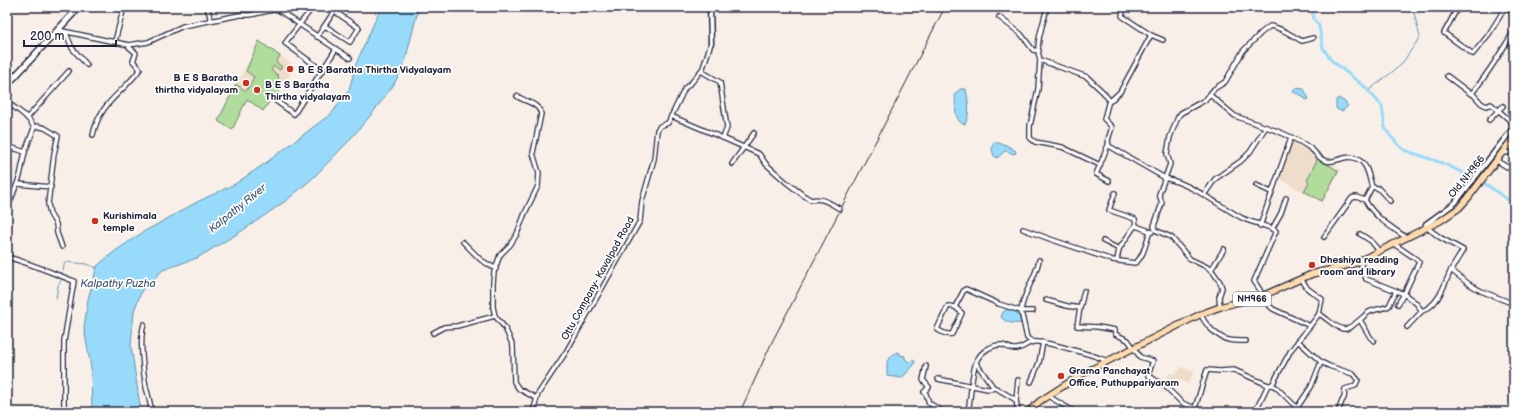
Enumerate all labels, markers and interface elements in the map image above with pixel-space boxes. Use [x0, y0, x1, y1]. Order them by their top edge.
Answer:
scale bar [24, 22, 116, 48]
text: 200 m [30, 29, 64, 44]
marker: B E S Baratha Thirtha Vidyalayam [285, 64, 295, 74]
place label: B E S Baratha Thirtha Vidyalayam [298, 64, 452, 76]
place label: B E S Baratha thirtha vidyalayam [154, 72, 238, 96]
marker: B E S Baratha thirtha vidyalayam [241, 78, 251, 88]
place label: B E S Baratha Thirtha vidyalayam [265, 79, 351, 103]
marker: B E S Baratha Thirtha vidyalayam [252, 85, 262, 95]
street label: Old NH966 [1446, 153, 1488, 200]
water label: Kalpathy River [206, 181, 270, 236]
place label: Kurishimala temple [102, 210, 157, 234]
street label: Ottu Company- Kavalpad Road [559, 214, 637, 342]
marker: Kurishimala temple [90, 216, 100, 226]
place label: Dheshiya reading room and library [1320, 254, 1399, 278]
marker: Dheshiya reading room and library [1307, 260, 1317, 270]
water label: Kalpathy Puzha [80, 277, 156, 290]
road number: NH966 [1233, 292, 1271, 306]
place label: Grama Panchayat Office, Puthuppariyaram [1069, 365, 1180, 389]
marker: Grama Panchayat Office, Puthuppariyaram [1056, 371, 1066, 381]

